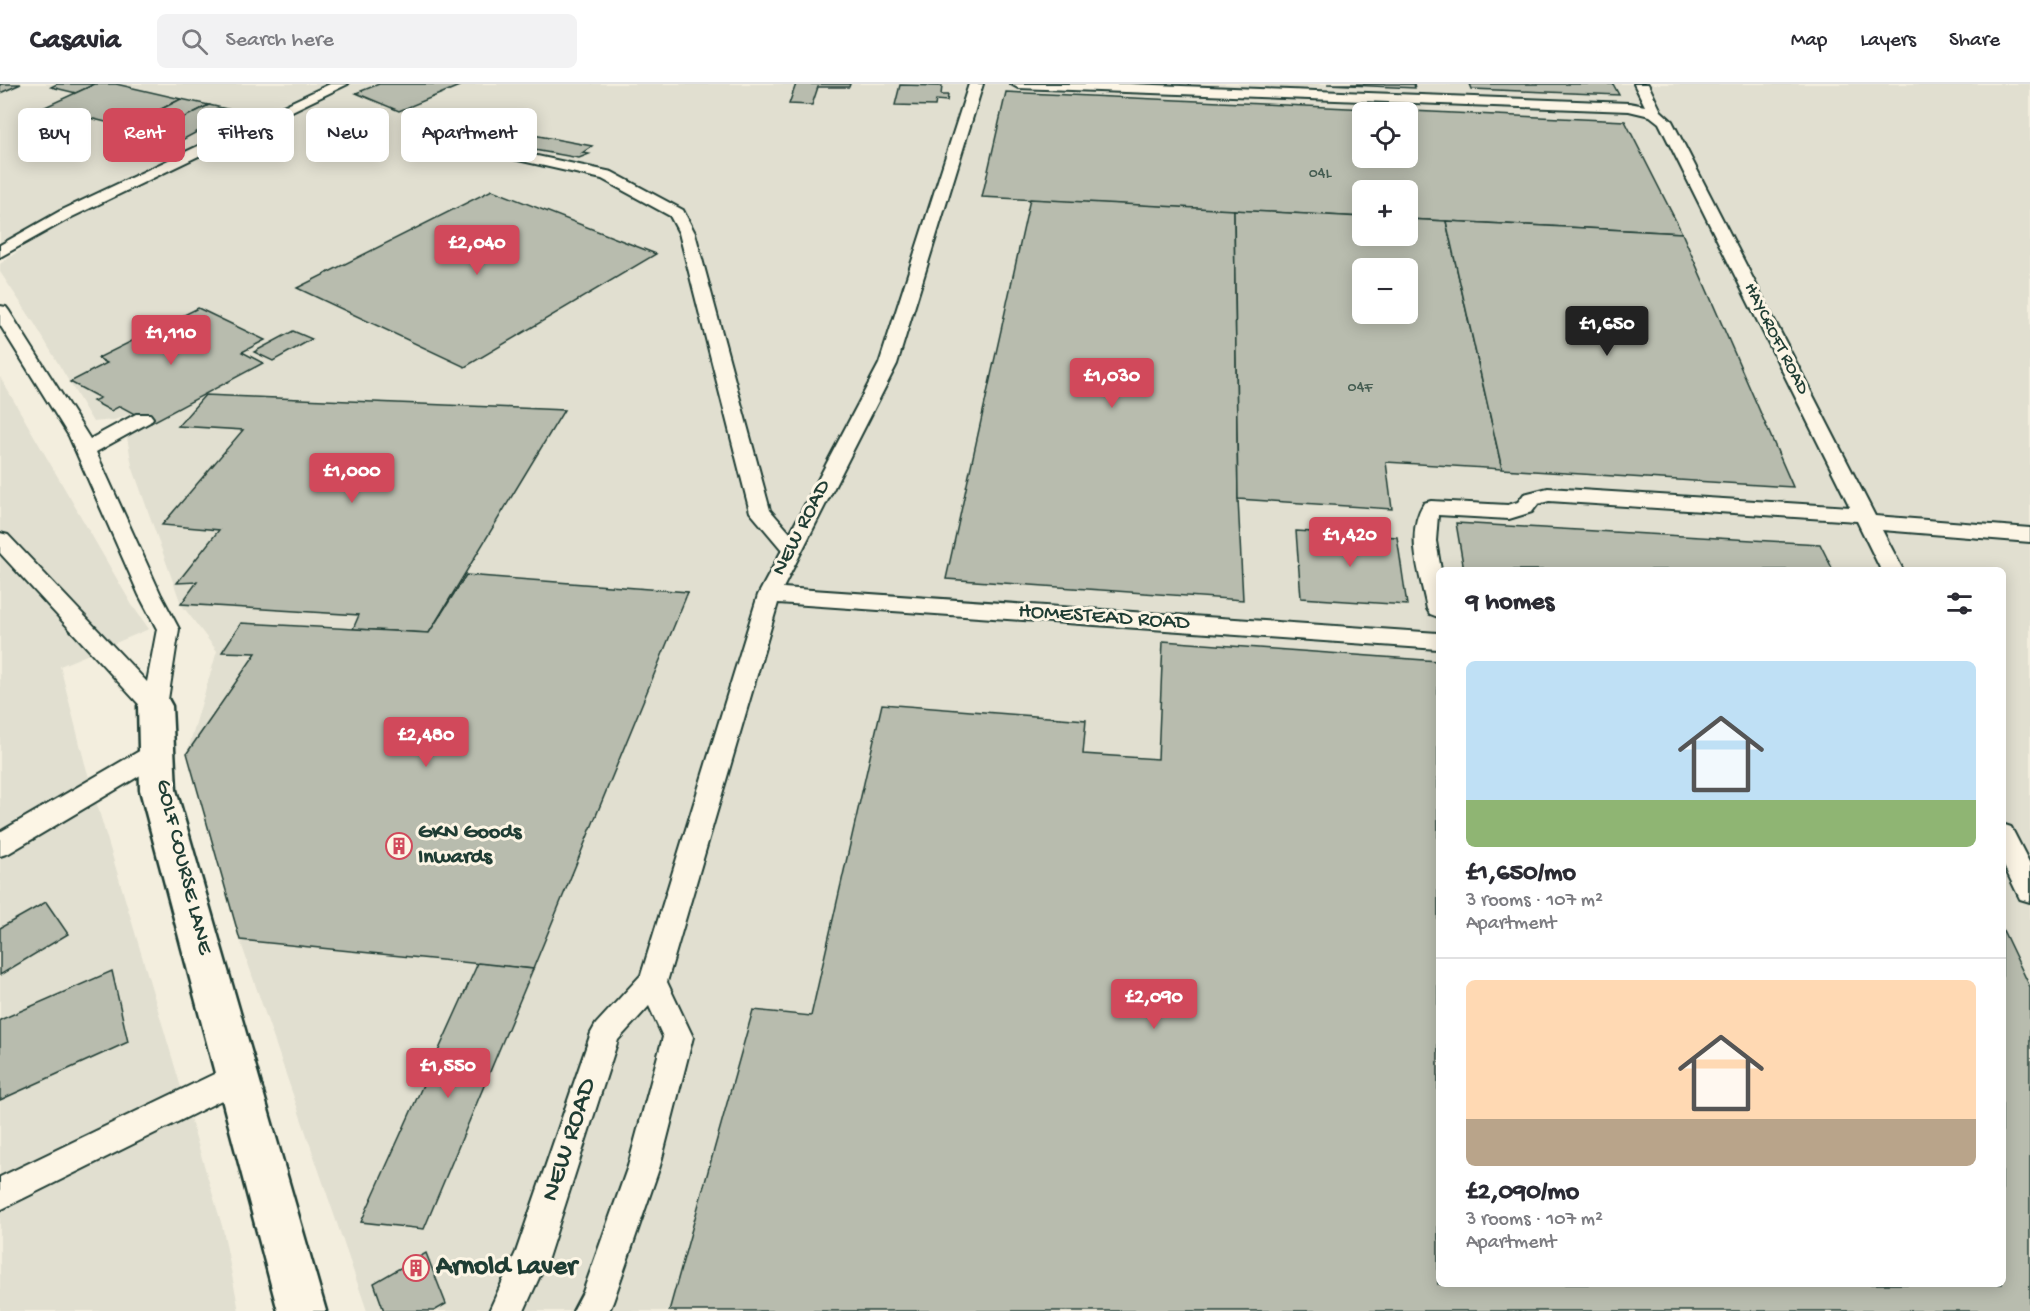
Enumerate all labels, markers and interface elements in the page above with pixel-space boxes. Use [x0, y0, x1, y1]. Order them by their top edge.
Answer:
search box [157, 14, 577, 68]
text: Casavia [30, 25, 121, 58]
icon: search [178, 25, 211, 58]
text: Search here [226, 28, 334, 54]
text: Map [1791, 29, 1827, 54]
text: Layers [1860, 29, 1916, 54]
text: Share [1949, 29, 2000, 54]
map controls [1352, 102, 1418, 324]
button: locate [1352, 102, 1418, 168]
chip: Buy [18, 108, 91, 162]
chip: Rent [103, 108, 185, 162]
chip: Filters [197, 108, 294, 162]
chip: New [306, 108, 389, 162]
chip: Apartment [401, 108, 537, 162]
house number: 04L [1309, 165, 1332, 184]
button: + [1352, 180, 1418, 246]
pin: £2,040 [428, 225, 526, 276]
text: £2,040 [448, 233, 506, 256]
button: − [1352, 258, 1418, 324]
street label: HAYCROFT ROAD [1739, 280, 1813, 398]
pin: £1,650 [1558, 306, 1656, 357]
text: £1,650 [1579, 314, 1635, 337]
pin: £1,110 [122, 315, 220, 366]
text: £1,110 [146, 323, 196, 346]
pin: £1,030 [1063, 358, 1161, 409]
text: £1,030 [1084, 366, 1140, 389]
house number: 04F [1348, 379, 1373, 398]
pin: £1,000 [303, 453, 401, 504]
text: £1,000 [323, 461, 381, 484]
street label: NEW ROAD [767, 475, 838, 580]
pin: £1,420 [1301, 517, 1399, 568]
text: £1,420 [1323, 525, 1377, 548]
icon: filters [1943, 587, 1976, 620]
text: 9 homes [1466, 588, 1554, 619]
street label: HOMESTEAD ROAD [1017, 599, 1191, 637]
icon: home [1667, 700, 1775, 808]
pin: £2,480 [377, 717, 475, 768]
text: £2,480 [398, 725, 454, 748]
street label: GOLF COURSE LANE [149, 777, 218, 958]
place label: GKN Goods Inwards [418, 820, 523, 871]
building icon: GKN Goods Inwards [384, 831, 414, 861]
text: £1,650/mo [1466, 859, 1576, 890]
text: 3 rooms · 107 m² [1466, 890, 1603, 913]
text: Apartment [1466, 913, 1556, 936]
pin: £2,090 [1105, 979, 1203, 1030]
text: £2,090 [1125, 987, 1183, 1010]
icon: home [1667, 1019, 1775, 1127]
pin: £1,550 [399, 1048, 497, 1099]
text: £1,550 [420, 1056, 476, 1079]
street label: NEW ROAD [535, 1074, 605, 1206]
text: £2,090/mo [1466, 1178, 1579, 1209]
text: 3 rooms · 107 m² [1466, 1209, 1603, 1232]
text: Apartment [1466, 1232, 1556, 1255]
place label: Arnold Laver [435, 1252, 579, 1284]
building icon: Arnold Laver [401, 1253, 431, 1283]

